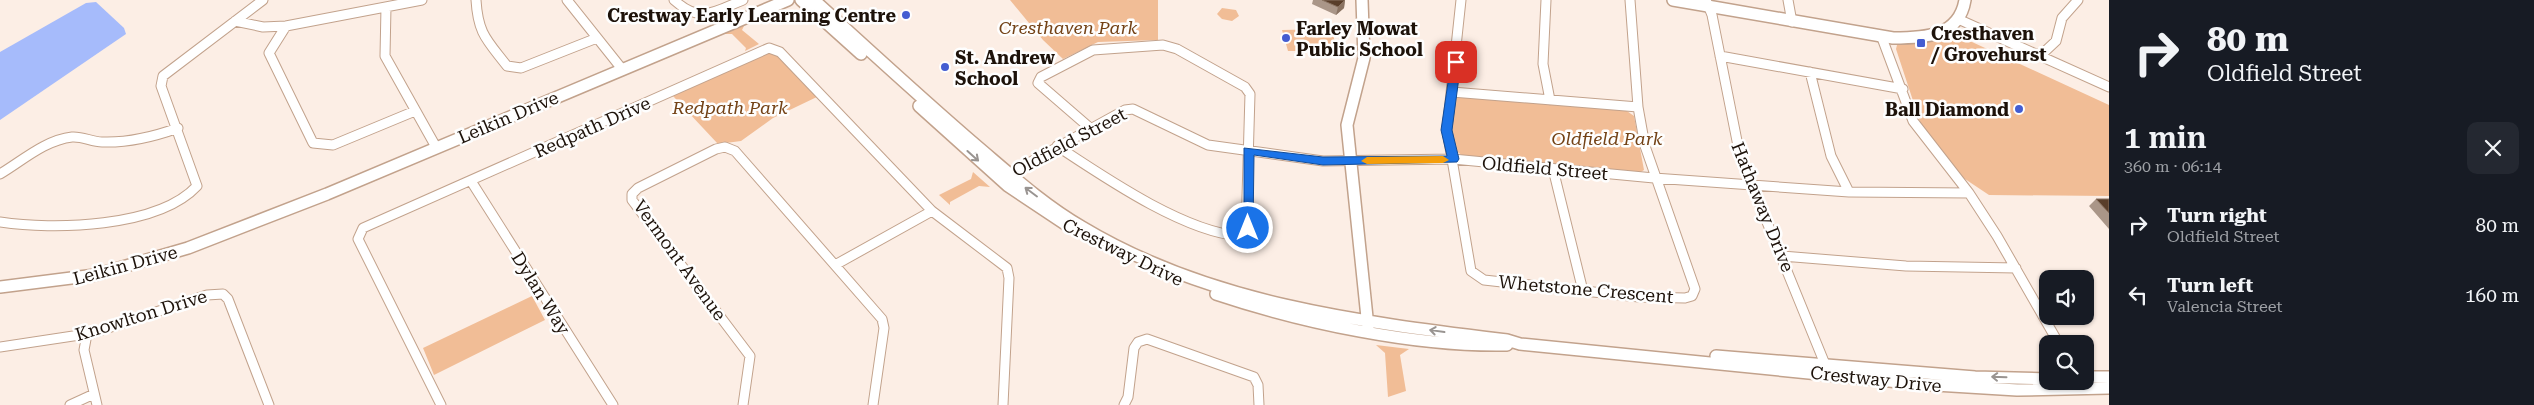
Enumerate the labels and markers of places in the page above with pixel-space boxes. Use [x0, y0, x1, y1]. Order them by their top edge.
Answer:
place label: Crestway Early Learning Centre [607, 5, 896, 26]
marker: Crestway Early Learning Centre [900, 9, 912, 21]
place label: Farley Mowat Public School [1296, 18, 1423, 60]
place label: Cresthaven / Grovehurst [1930, 23, 2047, 65]
marker: Farley Mowat Public School [1280, 32, 1292, 44]
marker: Cresthaven / Grovehurst [1915, 37, 1927, 49]
pin [1435, 41, 1477, 83]
place label: St. Andrew School [955, 47, 1055, 89]
marker: St. Andrew School [939, 61, 951, 73]
place label: Ball Diamond [1885, 99, 2009, 120]
marker: Ball Diamond [2013, 103, 2025, 115]

